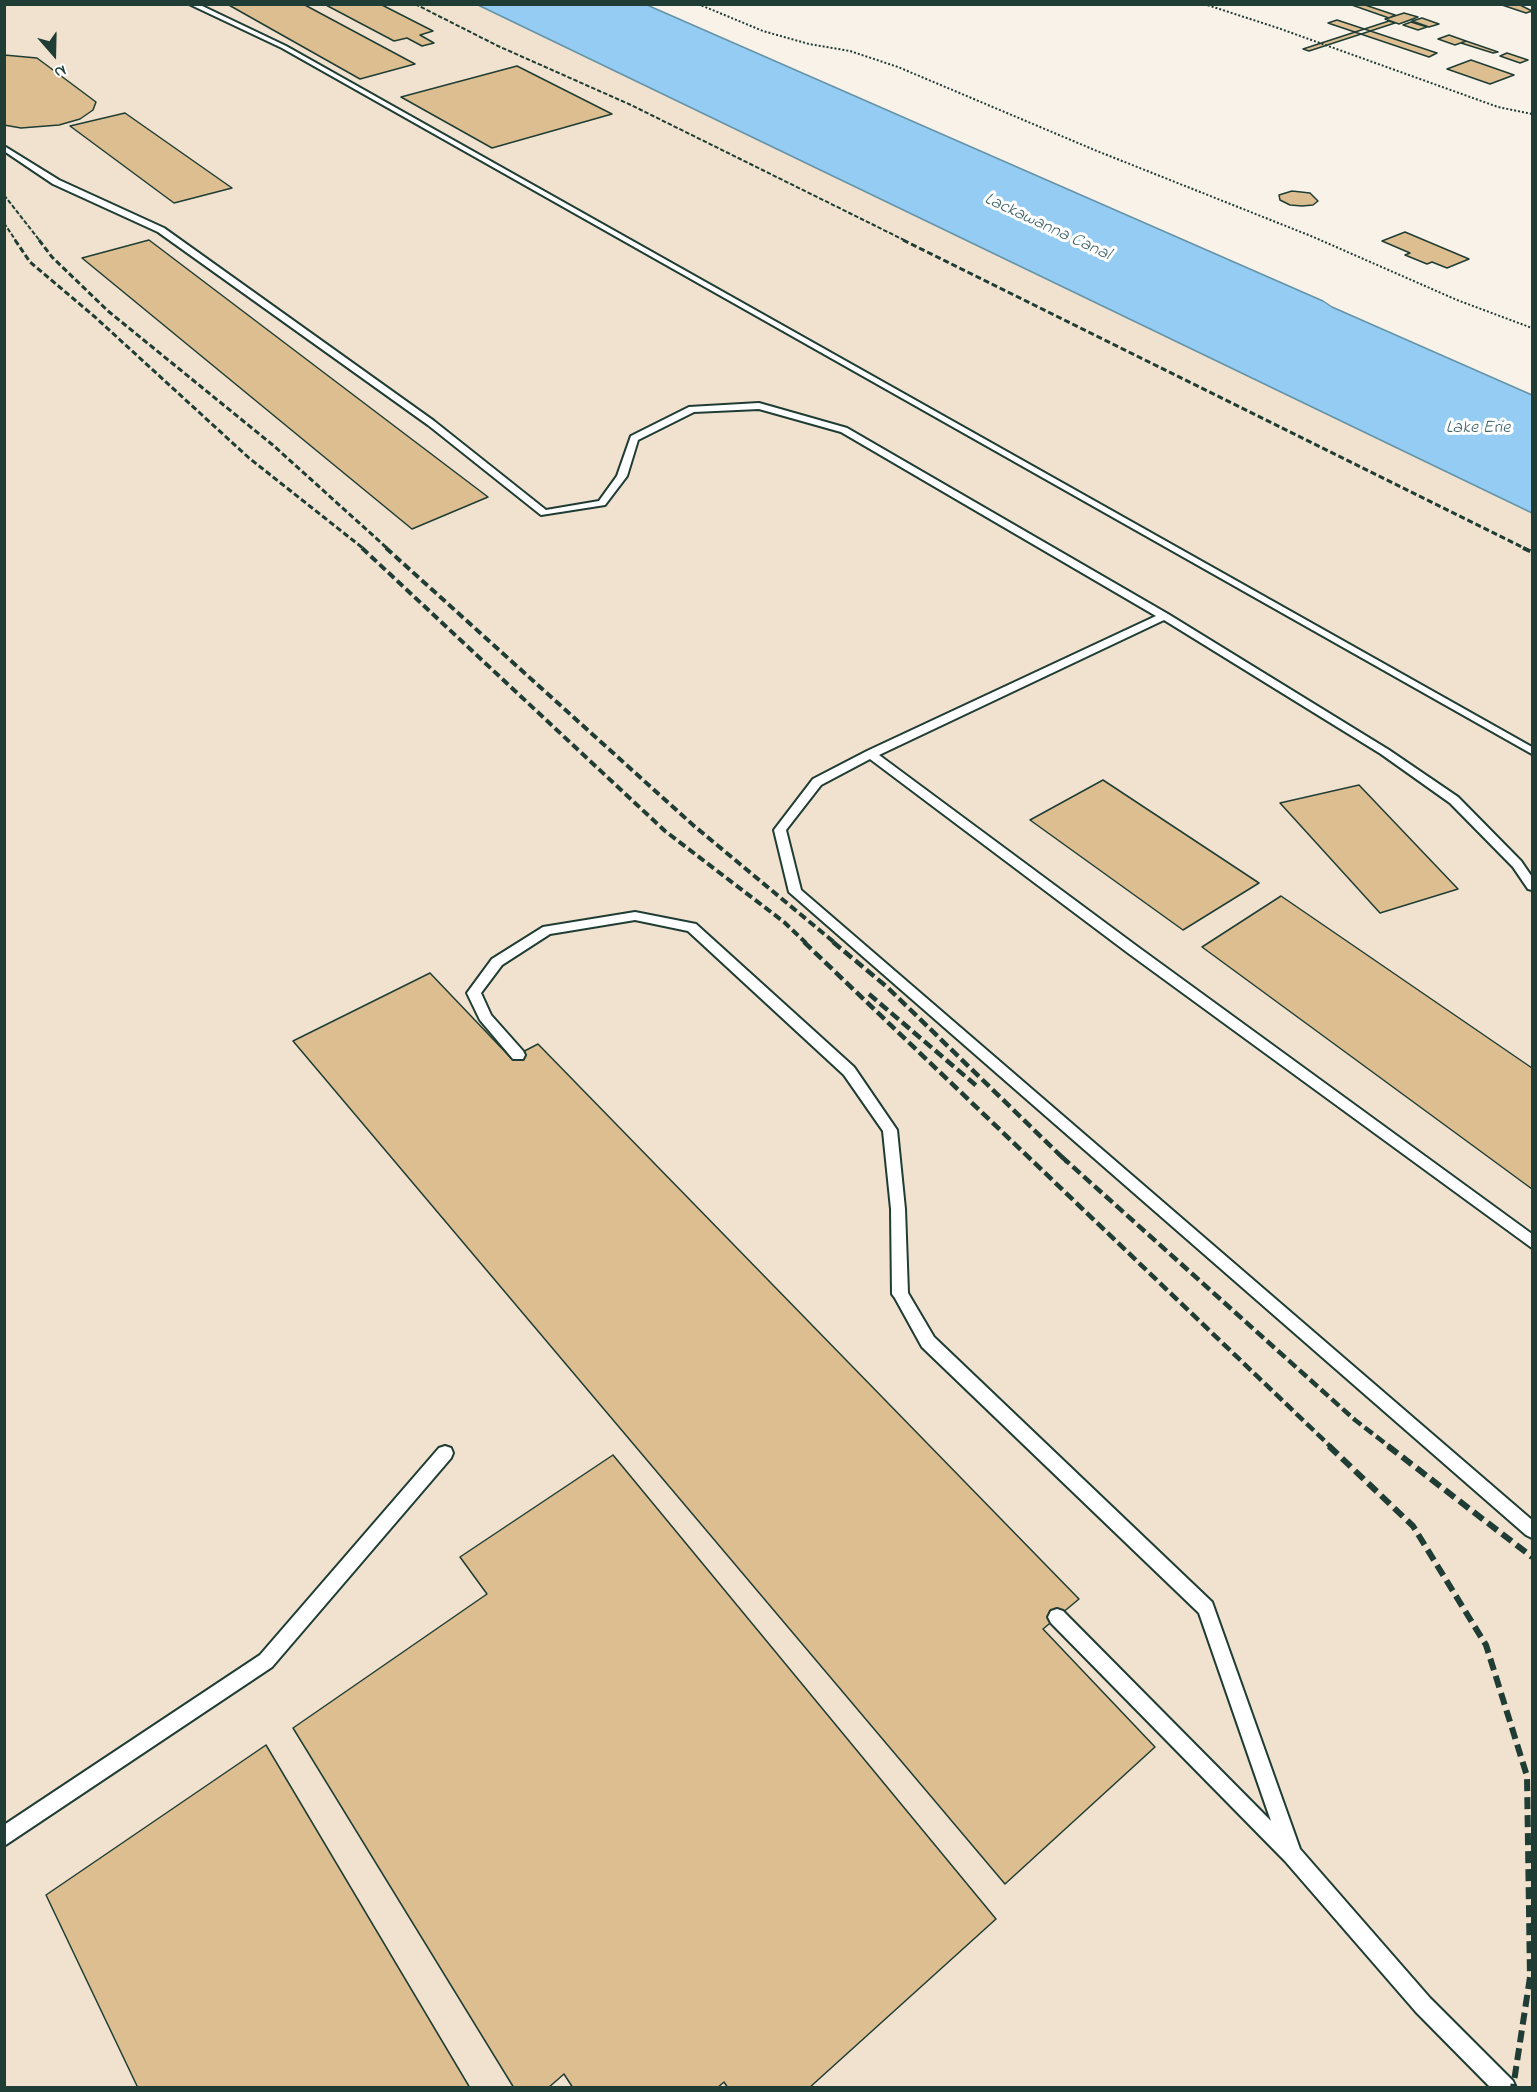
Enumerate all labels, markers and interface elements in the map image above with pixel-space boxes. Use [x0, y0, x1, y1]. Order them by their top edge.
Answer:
north arrow [24, 24, 84, 84]
text: N [51, 58, 69, 84]
water label: Lackawanna Canal [980, 189, 1114, 267]
water label: Lake Erie [1446, 418, 1510, 440]

